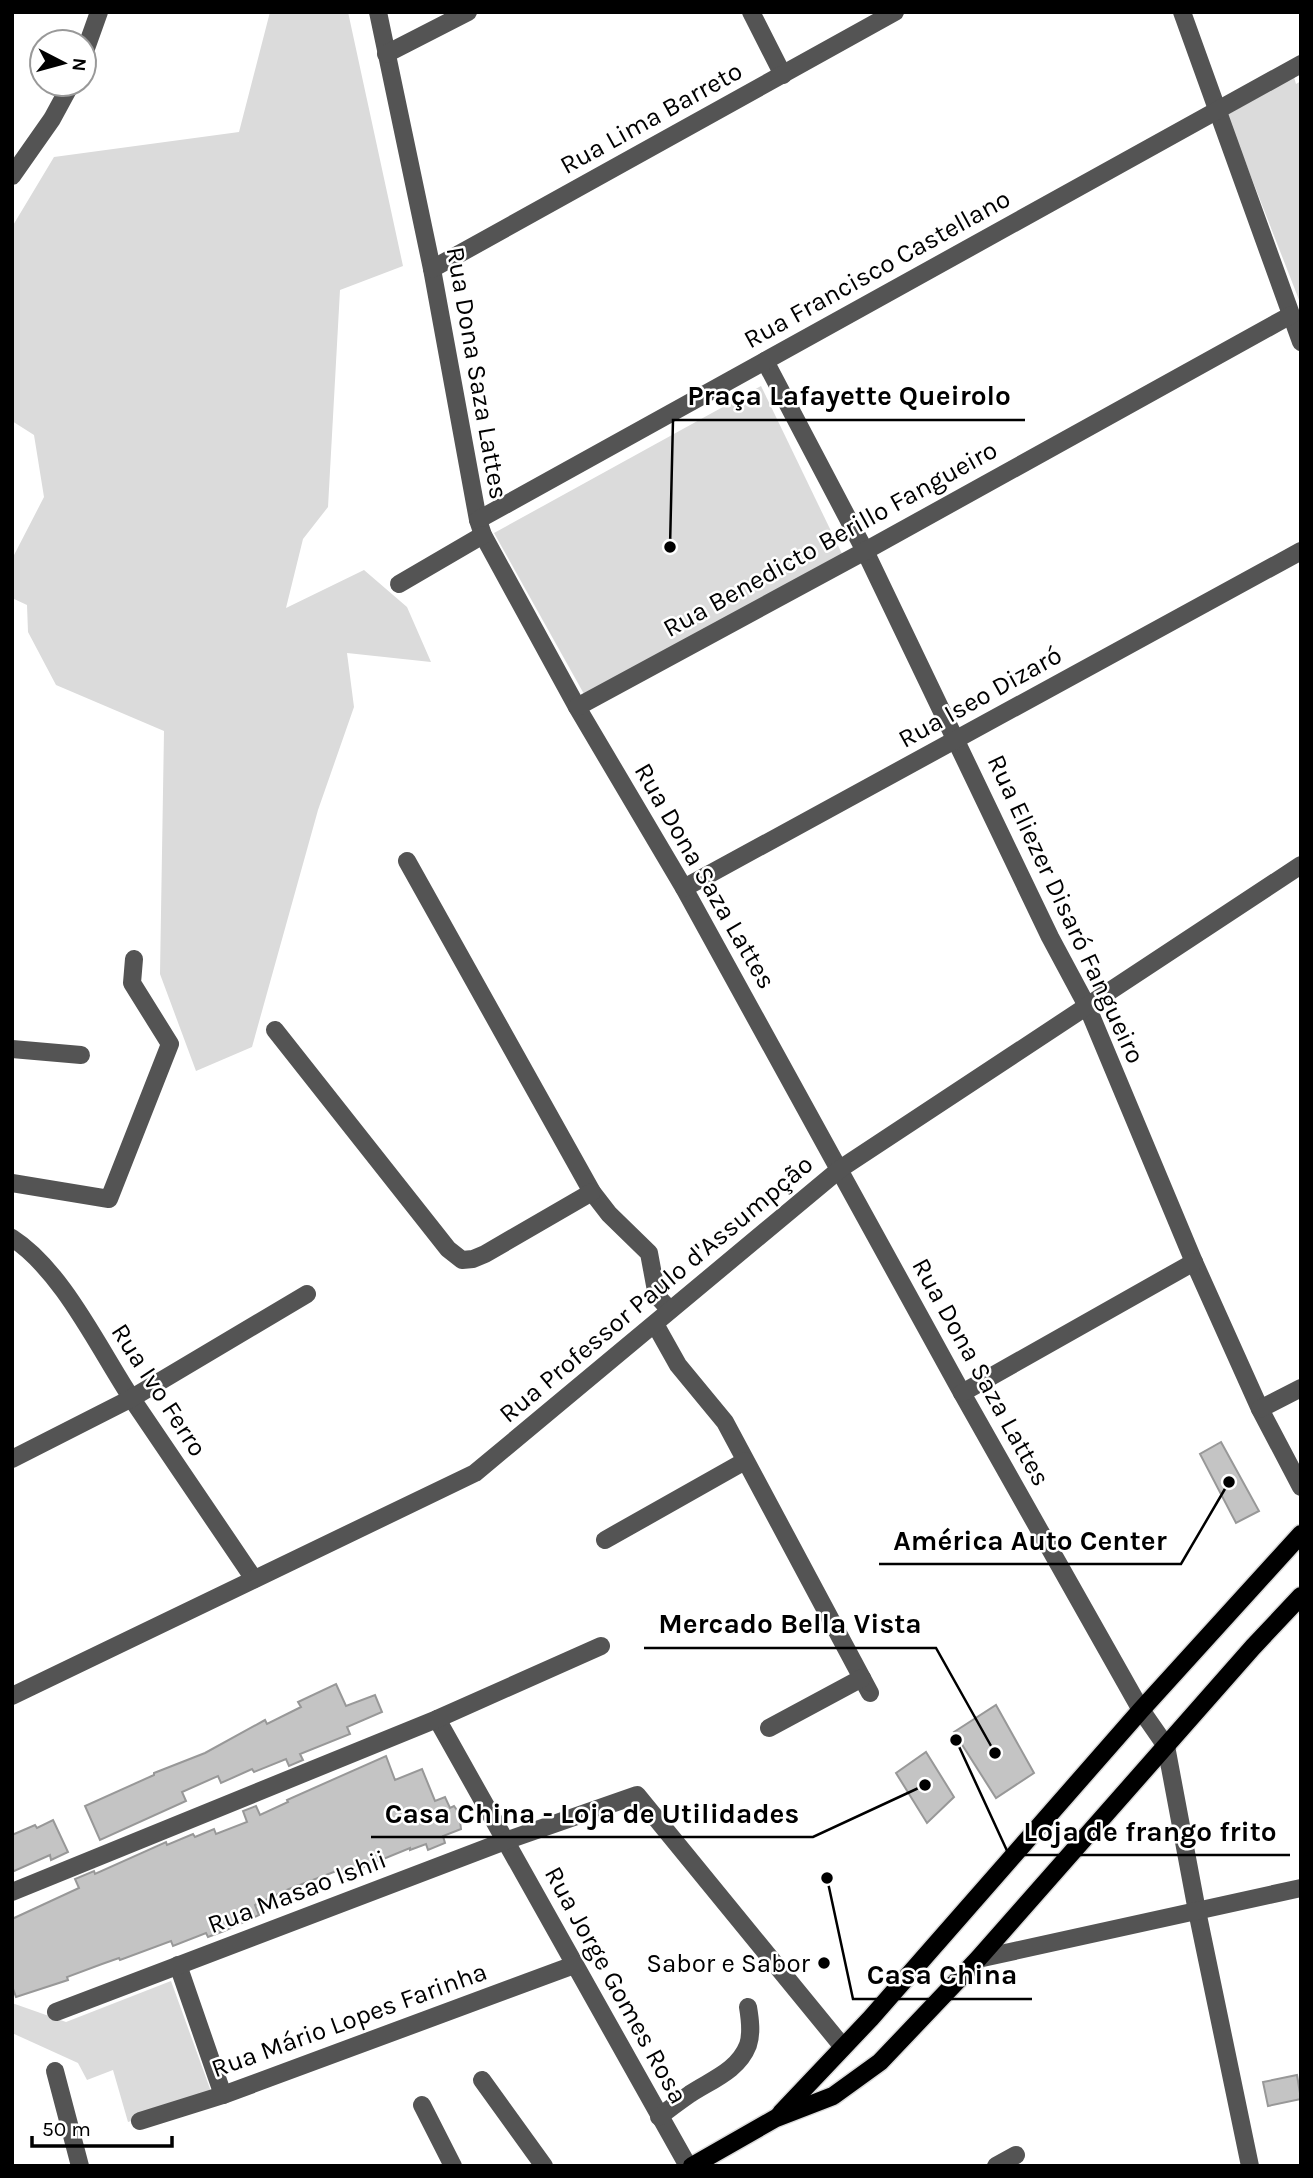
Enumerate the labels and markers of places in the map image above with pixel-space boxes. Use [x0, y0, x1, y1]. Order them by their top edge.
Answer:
callout: Praça Lafayette Queirolo [673, 371, 1025, 420]
callout: América Auto Center [879, 1515, 1181, 1564]
callout: Mercado Bella Vista [644, 1599, 936, 1648]
callout: Casa China - Loja de Utilidades [371, 1788, 813, 1837]
callout: Loja de frango frito [1009, 1806, 1290, 1855]
place label: Sabor e Sabor [646, 1948, 811, 1979]
callout: Casa China [853, 1950, 1032, 1999]
marker: Sabor e Sabor [816, 1955, 832, 1971]

